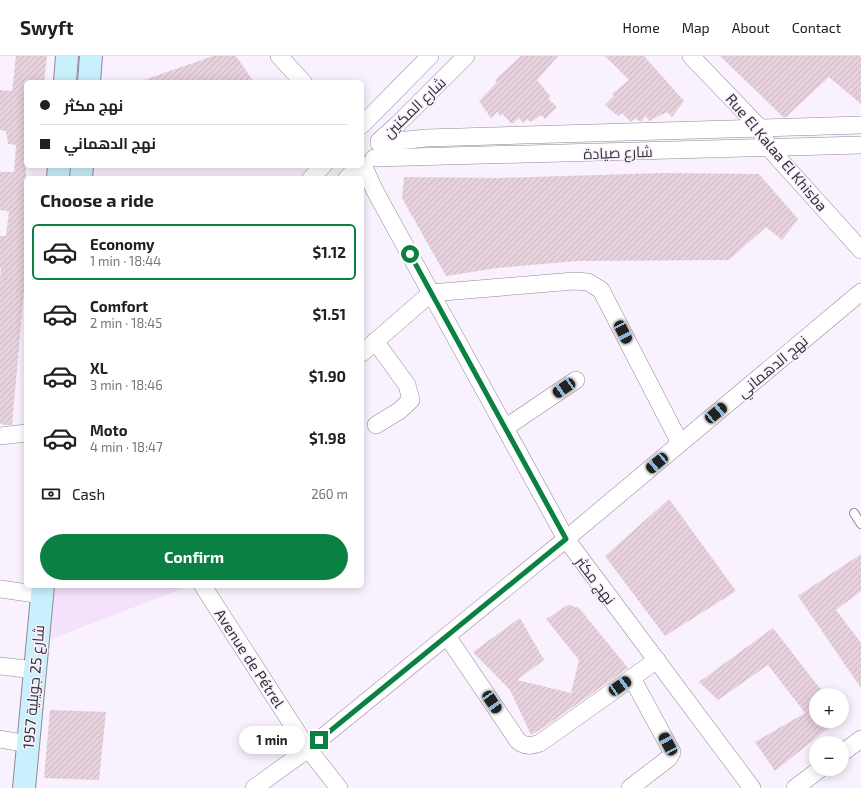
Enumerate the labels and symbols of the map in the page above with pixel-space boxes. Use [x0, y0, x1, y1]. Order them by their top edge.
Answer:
street label: شارع المكنين [379, 73, 451, 143]
street label: Rue El Kalaa El Khisba [723, 90, 831, 214]
street label: شارع صيادة [583, 142, 653, 165]
route start [401, 245, 419, 263]
car [612, 319, 634, 345]
street label: نهج الدهماني [733, 331, 814, 404]
car [551, 376, 577, 400]
car [703, 401, 729, 425]
car [644, 451, 670, 475]
street label: نهج مكثر [569, 552, 620, 609]
street label: Avenue de Pétrel [211, 605, 289, 711]
street label: شارع 25 جويلية 1957 [19, 624, 50, 750]
car [607, 674, 633, 698]
car [480, 689, 504, 715]
callout: 1 min [239, 726, 305, 754]
route end [310, 731, 328, 749]
car [657, 731, 679, 757]

